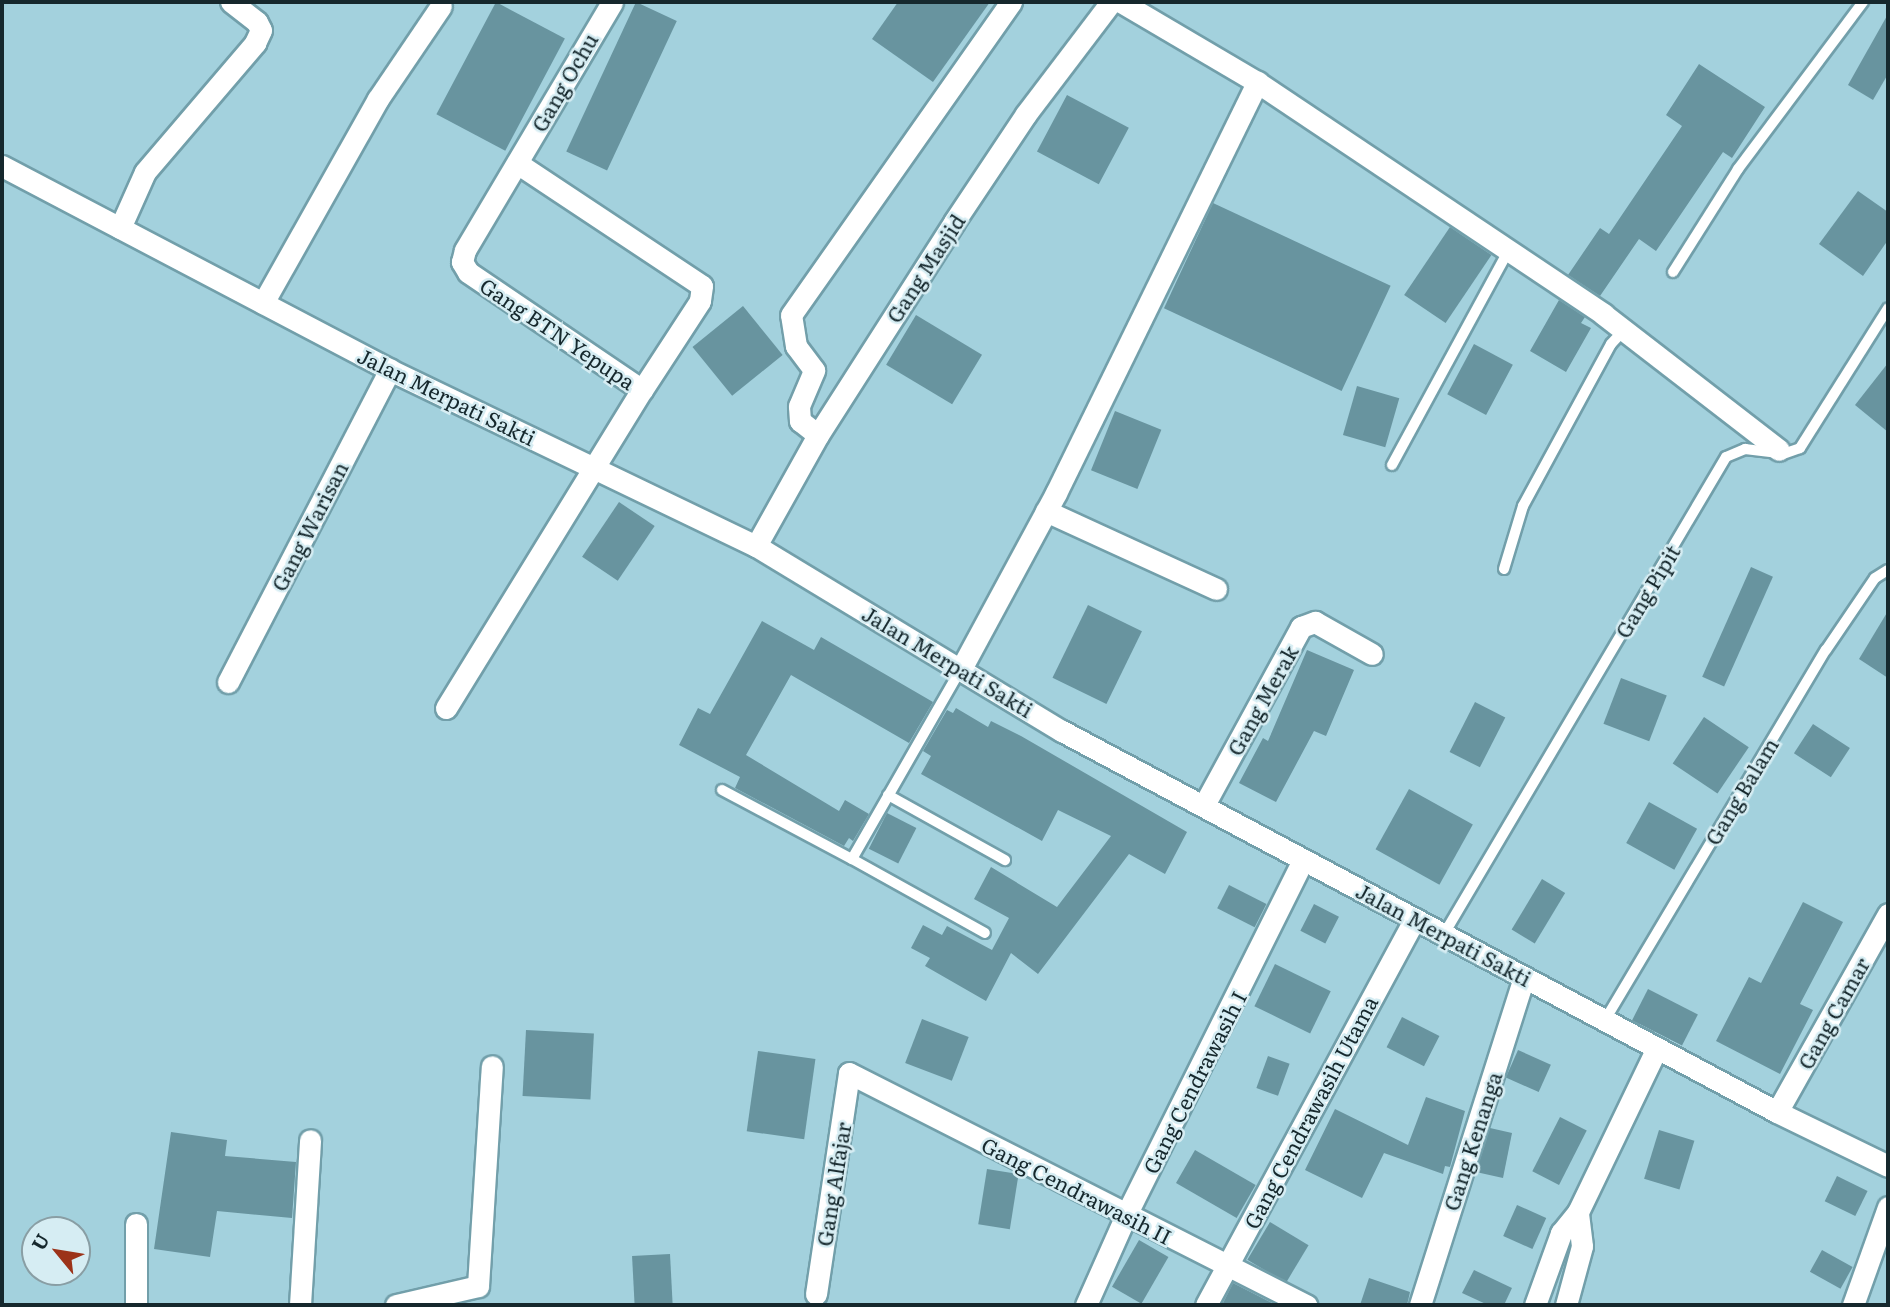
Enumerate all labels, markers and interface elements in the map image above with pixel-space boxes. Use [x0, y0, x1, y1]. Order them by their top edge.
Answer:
street label: Gang Ochu [526, 28, 602, 136]
street label: Gang Masjid [881, 209, 969, 327]
street label: Gang BTN Yepupa [476, 272, 640, 394]
street label: Jalan Merpati Sakti [354, 342, 540, 450]
street label: Gang Warisan [266, 457, 352, 595]
street label: Gang Pipit [1609, 540, 1685, 642]
street label: Jalan Merpati Sakti [858, 600, 1038, 722]
street label: Gang Merak [1221, 641, 1303, 759]
street label: Gang Balam [1699, 733, 1783, 849]
street label: Jalan Merpati Sakti [1352, 877, 1536, 991]
street label: Gang Camar [1792, 953, 1874, 1073]
street label: Gang Cendrawasih I [1137, 987, 1251, 1177]
street label: Gang Cendrawasih Utama [1238, 991, 1382, 1233]
street label: Gang Kenanga [1438, 1068, 1506, 1214]
street label: Gang Alfajar [811, 1120, 855, 1248]
street label: Gang Cendrawasih II [978, 1131, 1176, 1249]
north arrow [21, 1216, 91, 1286]
text: U [24, 1228, 55, 1255]

